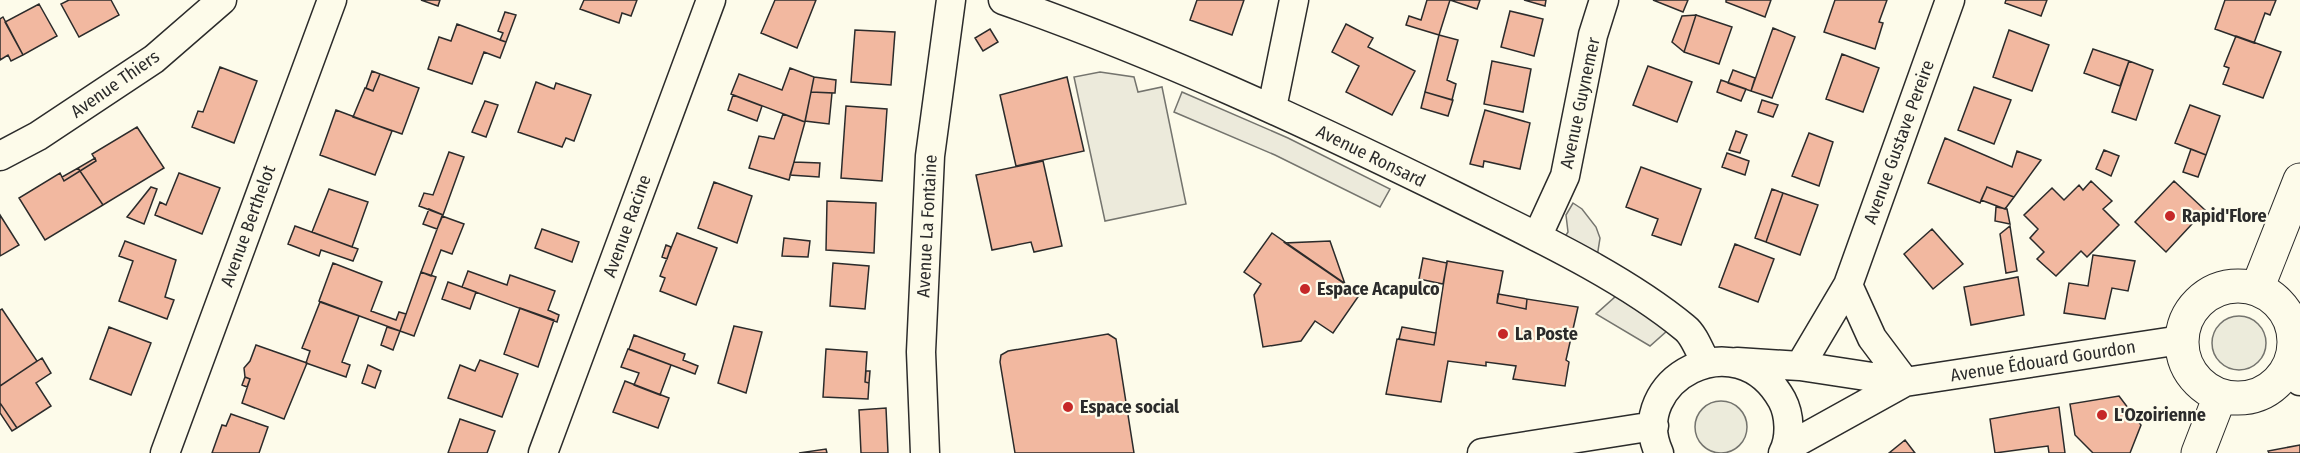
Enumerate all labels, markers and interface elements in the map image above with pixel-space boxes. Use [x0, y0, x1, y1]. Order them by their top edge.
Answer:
street label: Avenue Guynemer [1555, 35, 1605, 171]
street label: Avenue Thiers [66, 45, 164, 123]
street label: Avenue Gustave Pereire [1859, 57, 1939, 227]
street label: Avenue Ronsard [1313, 120, 1429, 192]
street label: Avenue La Fontaine [912, 154, 942, 298]
street label: Avenue Berthelot [216, 162, 280, 290]
street label: Avenue Racine [598, 172, 656, 280]
place label: Rapid'Flore [2182, 205, 2267, 227]
marker: Rapid'Flore [2163, 209, 2177, 223]
place label: Espace Acapulco [1317, 278, 1440, 300]
marker: Espace Acapulco [1298, 282, 1312, 296]
place label: La Poste [1515, 323, 1578, 345]
marker: La Poste [1496, 327, 1510, 341]
street label: Avenue Édouard Gourdon [1949, 335, 2137, 386]
place label: Espace social [1080, 396, 1179, 418]
marker: Espace social [1061, 400, 1075, 414]
place label: L'Ozoirienne [2114, 404, 2206, 426]
marker: L'Ozoirienne [2095, 408, 2109, 422]

